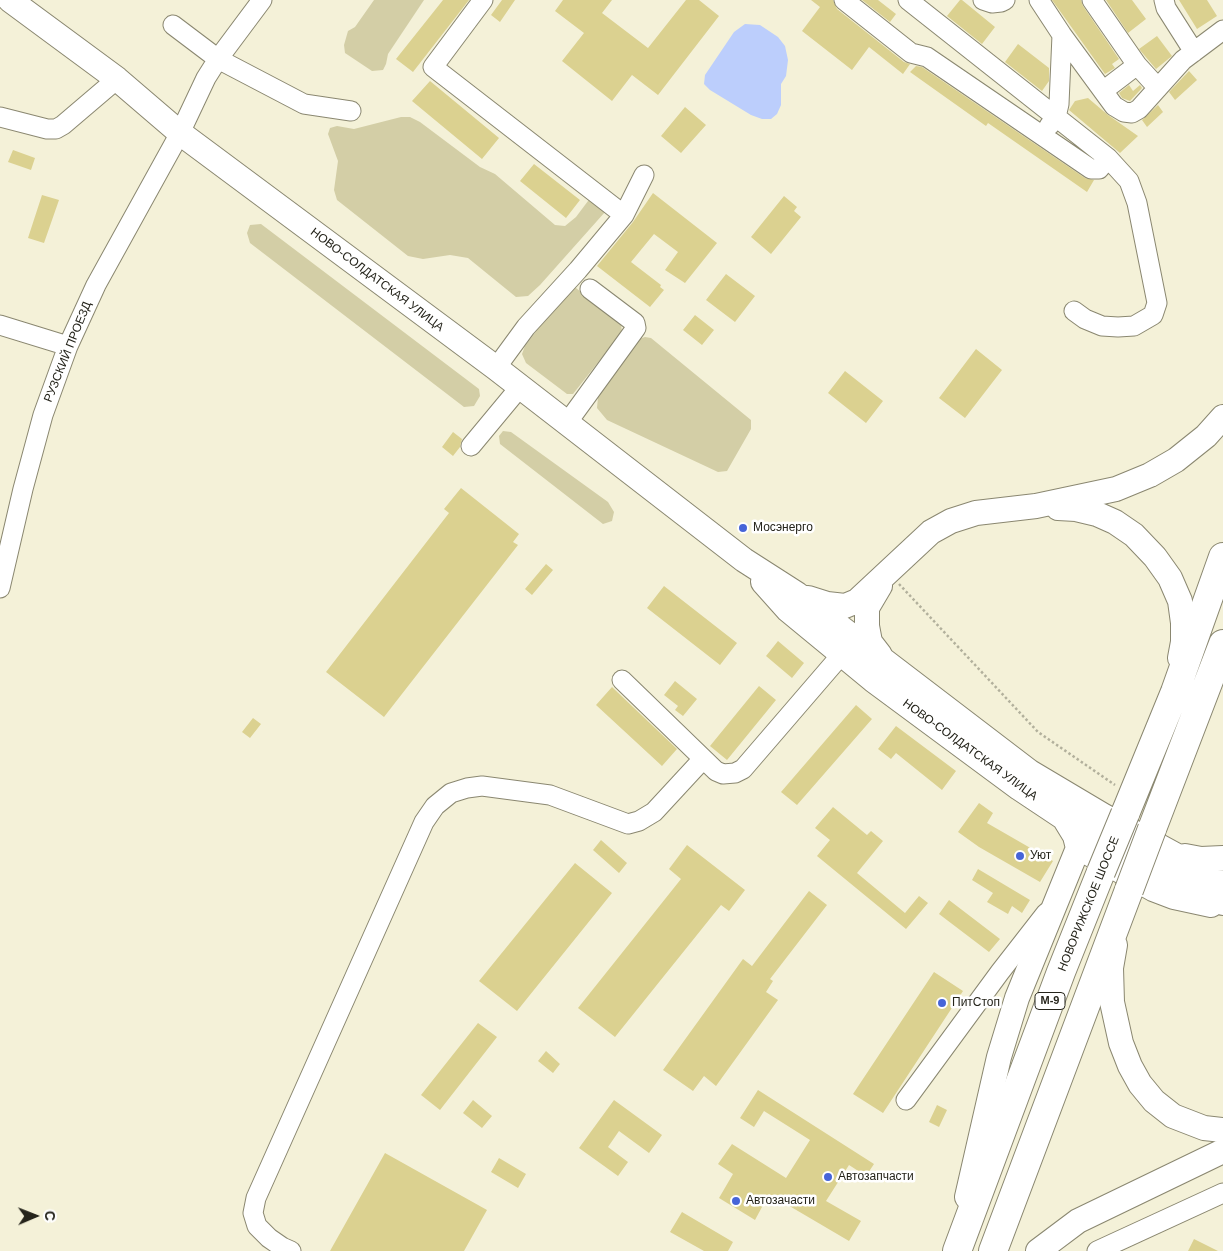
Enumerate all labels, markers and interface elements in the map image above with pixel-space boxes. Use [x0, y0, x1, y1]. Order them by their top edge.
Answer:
street label: НОВО-СОЛДАТСКАЯ УЛИЦА [307, 225, 447, 335]
street label: РУЗСКИЙ ПРОЕЗД [41, 300, 95, 404]
place label: Мосэнерго [753, 521, 813, 535]
marker: Мосэнерго [737, 522, 749, 534]
street label: НОВО-СОЛДАТСКАЯ УЛИЦА [900, 696, 1040, 804]
street label: НОВОРИЖСКОЕ ШОССЕ [1055, 834, 1123, 974]
place label: Уют [1030, 849, 1051, 863]
marker: Уют [1014, 850, 1026, 862]
road number: М-9 [1035, 992, 1065, 1009]
place label: ПитСтоп [952, 996, 1000, 1010]
marker: ПитСтоп [936, 997, 948, 1009]
place label: Автозапчасти [838, 1170, 914, 1184]
marker: Автозапчасти [822, 1171, 834, 1183]
north arrow [10, 1191, 60, 1241]
place label: Автозачасти [746, 1194, 815, 1208]
marker: Автозачасти [730, 1195, 742, 1207]
text: С [42, 1211, 58, 1221]

